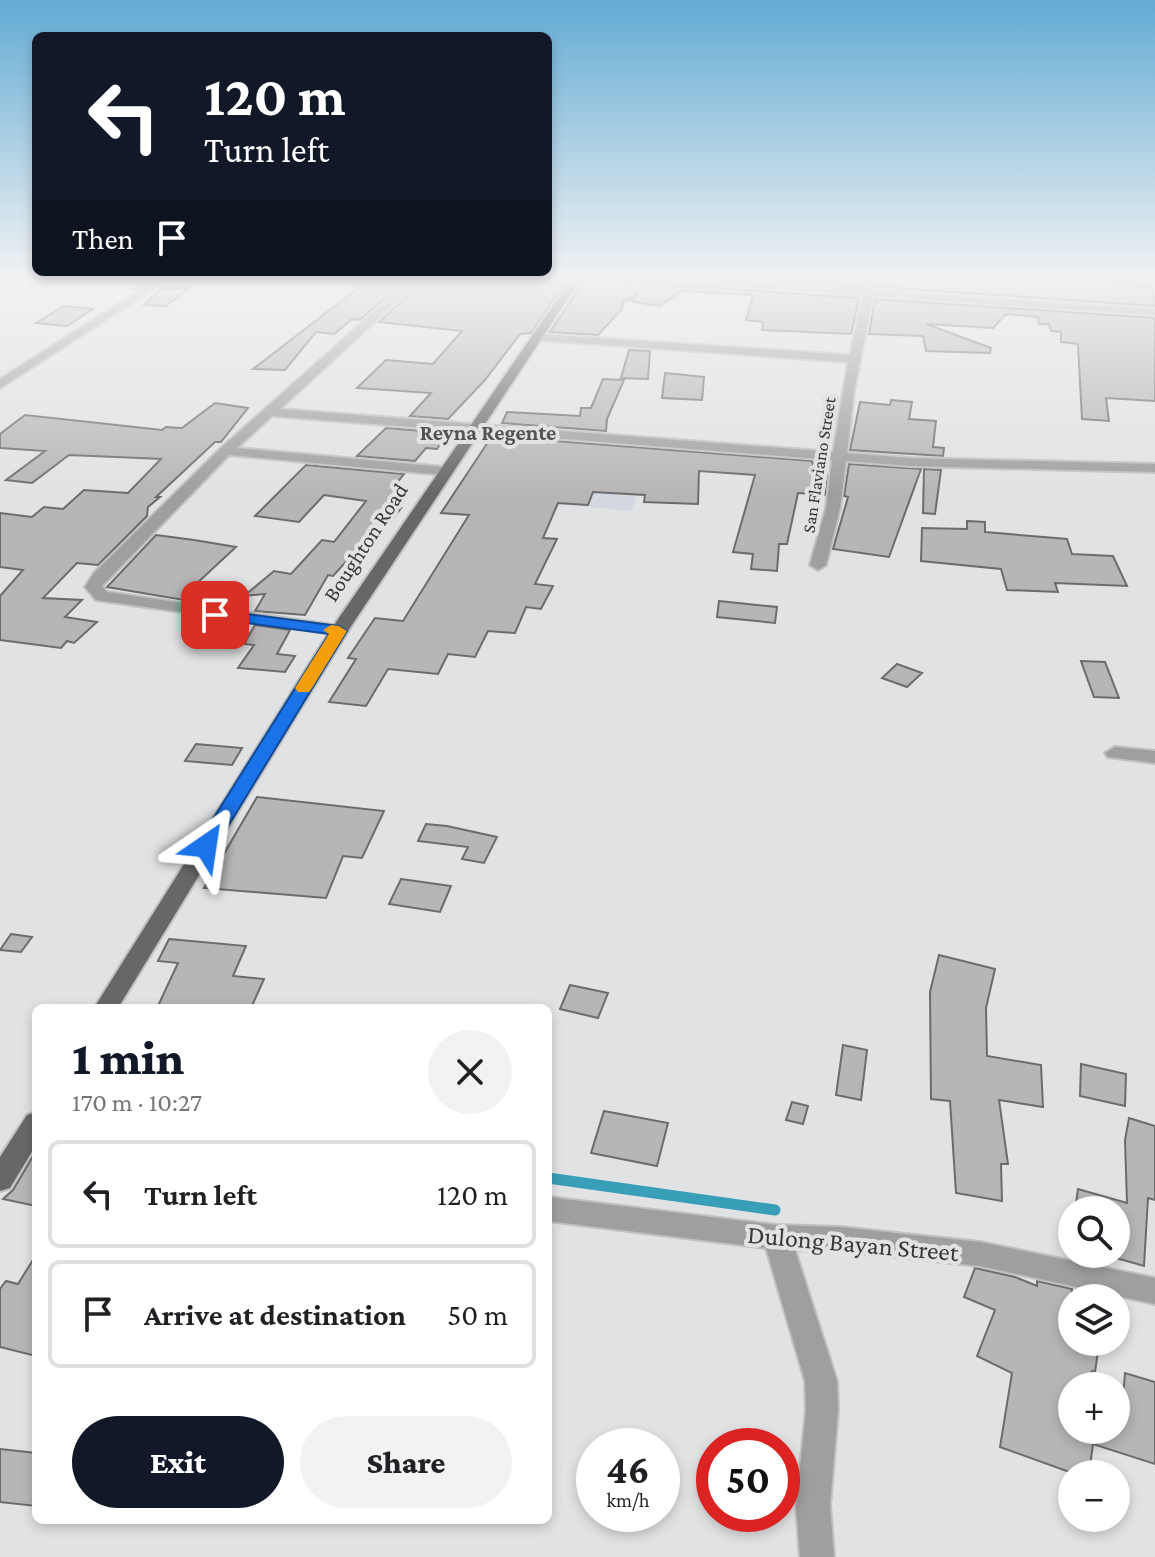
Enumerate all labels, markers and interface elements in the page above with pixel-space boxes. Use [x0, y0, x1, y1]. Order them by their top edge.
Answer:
icon: left [72, 64, 176, 168]
text: 120 m [204, 65, 346, 127]
text: Turn left [204, 130, 329, 170]
icon: arrive [150, 216, 194, 260]
text: Then [72, 222, 134, 255]
street label: San Flaviano Street [798, 395, 840, 534]
district label: Reyna Regente [420, 420, 556, 445]
street label: Boughton Road [318, 478, 413, 606]
pin [181, 581, 249, 649]
icon: arrive [193, 593, 237, 637]
position arrow [164, 804, 248, 888]
button: close [428, 1030, 512, 1114]
text: 1 min [72, 1031, 184, 1084]
text: 170 m · 10:27 [72, 1088, 202, 1117]
icon: left [76, 1172, 120, 1216]
text: Turn left [144, 1178, 257, 1211]
text: 120 m [437, 1178, 508, 1211]
map controls [1058, 1196, 1130, 1532]
button: search [1058, 1196, 1130, 1268]
street label: Dulong Bayan Street [746, 1220, 960, 1267]
button: layers [1058, 1284, 1130, 1356]
icon: arrive [76, 1292, 120, 1336]
text: Arrive at destination [144, 1298, 406, 1331]
text: 50 m [447, 1298, 508, 1331]
button: + [1058, 1372, 1130, 1444]
button: Exit [72, 1416, 284, 1508]
button: Share [300, 1416, 512, 1508]
speed limit sign: 50 [696, 1428, 800, 1532]
text: 46 [606, 1447, 650, 1492]
button: − [1058, 1460, 1130, 1532]
text: km/h [606, 1489, 650, 1511]

